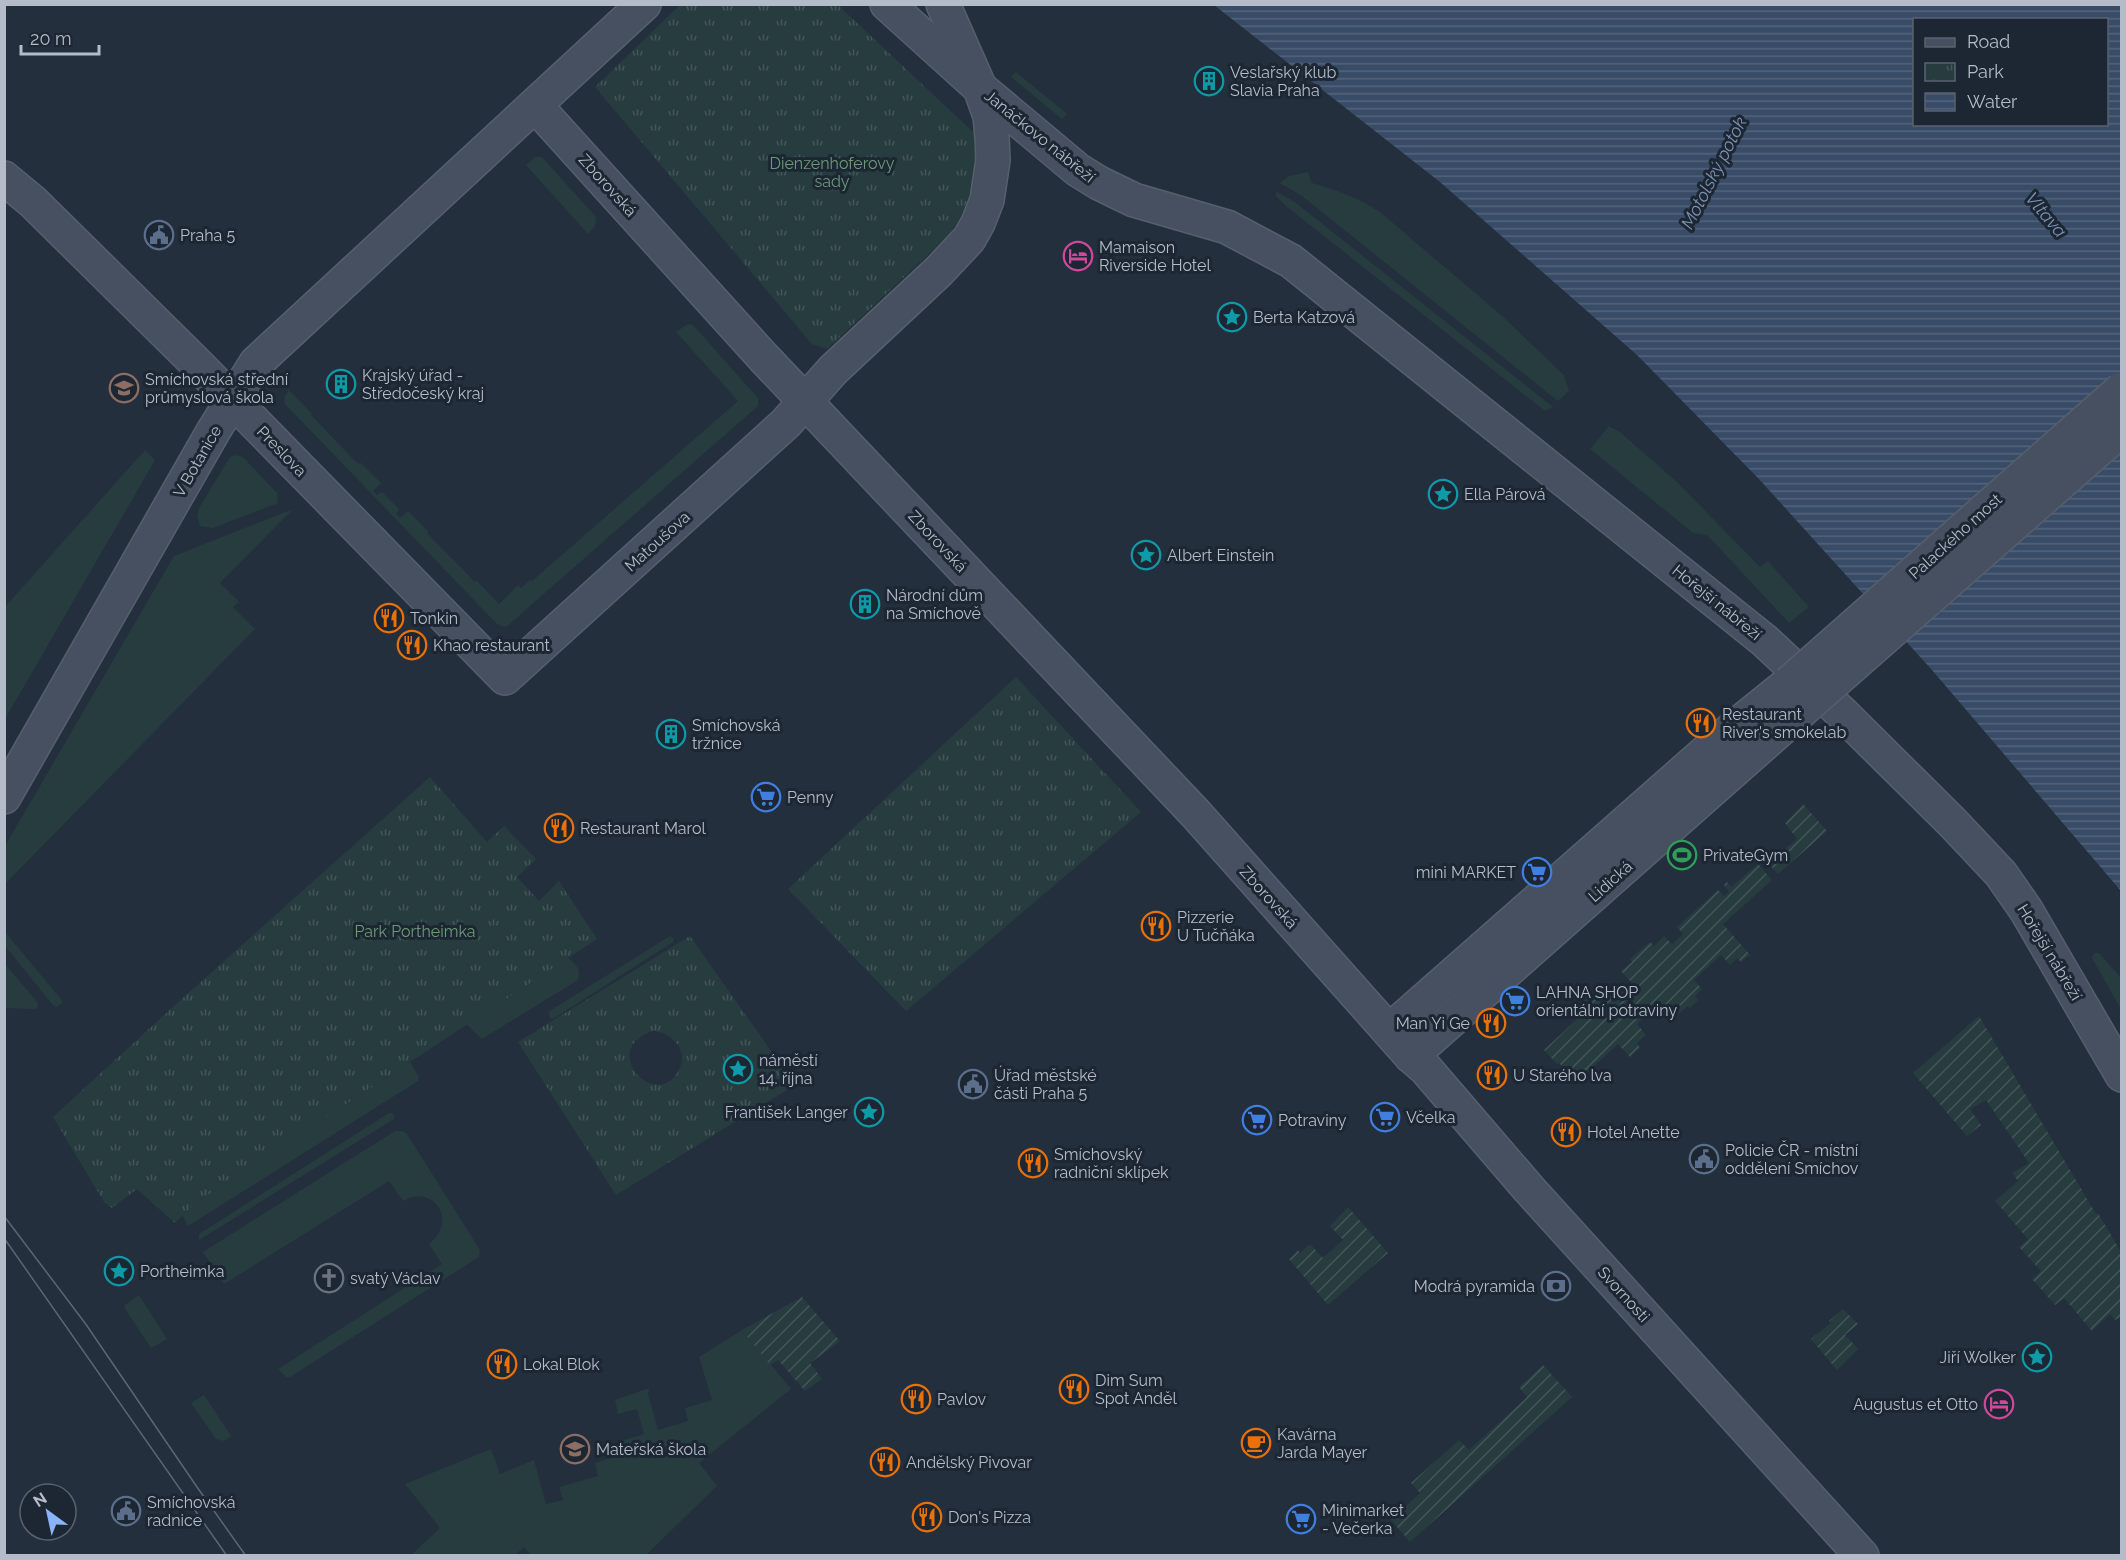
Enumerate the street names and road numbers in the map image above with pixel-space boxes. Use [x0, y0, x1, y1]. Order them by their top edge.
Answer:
street label: Janáčkovo nábřeží [981, 86, 1099, 187]
street label: Zborovská [575, 150, 641, 220]
street label: V Botanice [169, 422, 226, 500]
street label: Preslova [253, 422, 310, 481]
street label: Palackého most [1905, 489, 2006, 583]
street label: Matoušova [621, 507, 694, 575]
street label: Zborovská [904, 507, 971, 576]
street label: Hořejší nábřeží [1668, 561, 1765, 644]
street label: Lidická [1585, 857, 1636, 906]
street label: Zborovská [1236, 862, 1302, 932]
street label: Hořejší nábřeží [2013, 901, 2086, 1004]
street label: Svornosti [1594, 1263, 1654, 1326]

